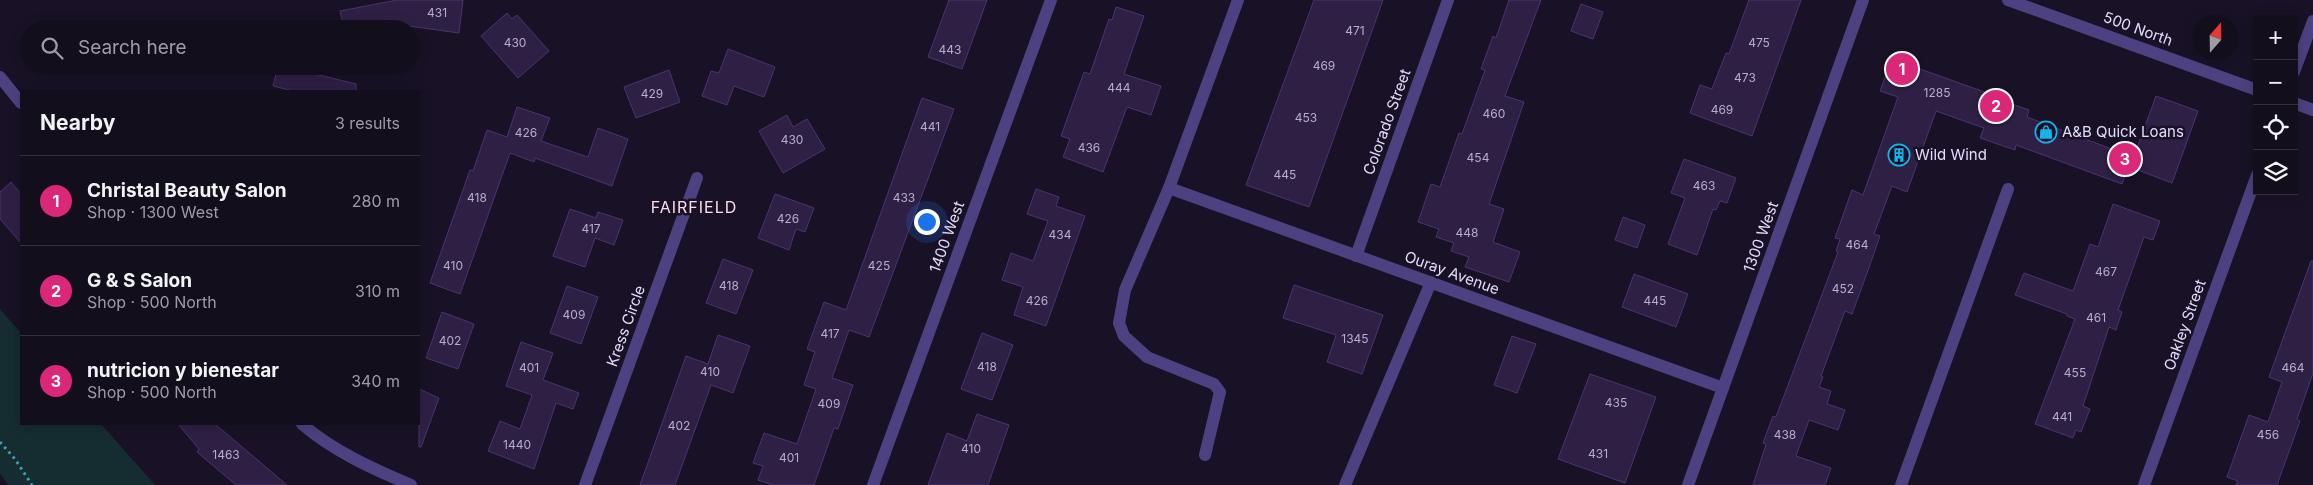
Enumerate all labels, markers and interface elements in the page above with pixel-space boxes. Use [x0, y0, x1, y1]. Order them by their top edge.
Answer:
house number: 431 [427, 5, 447, 20]
street label: 500 North [2101, 7, 2175, 50]
north arrow [2193, 15, 2238, 60]
map controls [2253, 15, 2298, 195]
button: + [2253, 15, 2298, 60]
search box [20, 20, 420, 75]
house number: 471 [1345, 23, 1365, 38]
icon: search [38, 34, 66, 62]
house number: 430 [504, 35, 526, 50]
house number: 475 [1748, 35, 1770, 50]
text: Search here [78, 36, 187, 59]
house number: 443 [939, 42, 961, 57]
pin: 1 [1886, 50, 1918, 88]
house number: 469 [1313, 58, 1335, 73]
button: − [2253, 60, 2298, 105]
street label: Colorado Street [1359, 66, 1415, 177]
house number: 473 [1734, 70, 1756, 85]
house number: 444 [1107, 80, 1131, 95]
house number: 1285 [1924, 85, 1950, 100]
house number: 429 [641, 86, 663, 101]
pin: 2 [1980, 87, 2012, 125]
house number: 469 [1711, 102, 1733, 117]
button: locate [2253, 105, 2298, 150]
house number: 460 [1483, 106, 1505, 121]
text: Nearby [40, 110, 115, 135]
house number: 453 [1295, 110, 1317, 125]
text: 3 results [335, 113, 400, 133]
house number: 441 [920, 119, 940, 134]
shop icon: A&B Quick Loans [2034, 120, 2058, 144]
place label: A&B Quick Loans [2062, 122, 2184, 141]
house number: 426 [515, 125, 537, 140]
house number: 430 [781, 132, 803, 147]
house number: 436 [1078, 140, 1100, 155]
pin: 3 [2109, 140, 2141, 178]
building icon: Wild Wind [1887, 143, 1911, 167]
place label: Wild Wind [1915, 145, 1987, 164]
house number: 454 [1467, 150, 1490, 165]
button: layers [2253, 150, 2298, 195]
house number: 445 [1274, 167, 1296, 182]
house number: 463 [1693, 178, 1715, 193]
text: Christal Beauty Salon [87, 179, 287, 202]
house number: 418 [467, 190, 487, 205]
house number: 433 [893, 190, 915, 205]
text: 1 [53, 191, 59, 211]
text: 280 m [352, 191, 400, 211]
district label: FAIRFIELD [651, 197, 737, 217]
street label: 1400 West [925, 198, 968, 275]
street label: 1300 West [1739, 199, 1782, 275]
text: Shop · 1300 West [87, 202, 219, 222]
your location [914, 209, 940, 235]
house number: 426 [777, 211, 799, 226]
house number: 417 [581, 221, 601, 236]
house number: 448 [1456, 225, 1478, 240]
house number: 434 [1049, 227, 1072, 242]
house number: 464 [1846, 237, 1869, 252]
street label: Ouray Avenue [1402, 247, 1502, 298]
house number: 410 [443, 258, 463, 273]
house number: 425 [868, 258, 890, 273]
house number: 467 [2095, 264, 2117, 279]
text: G & S Salon [87, 269, 192, 292]
street label: Oakley Street [2159, 277, 2210, 373]
house number: 418 [719, 278, 739, 293]
text: 2 [51, 281, 61, 301]
text: 310 m [355, 281, 400, 301]
house number: 452 [1832, 281, 1854, 296]
street label: Kress Circle [602, 283, 649, 369]
text: Shop · 500 North [87, 292, 217, 312]
house number: 426 [1026, 293, 1048, 308]
house number: 445 [1644, 293, 1666, 308]
house number: 409 [563, 307, 585, 322]
house number: 461 [2086, 310, 2106, 325]
house number: 417 [820, 326, 840, 341]
house number: 1345 [1341, 331, 1369, 346]
house number: 402 [439, 333, 461, 348]
text: nutricion y bienestar [87, 359, 279, 382]
house number: 418 [977, 359, 997, 374]
house number: 401 [519, 360, 539, 375]
house number: 464 [2282, 360, 2305, 375]
house number: 410 [700, 364, 720, 379]
house number: 455 [2064, 365, 2086, 380]
text: 3 [51, 371, 61, 391]
text: 340 m [351, 371, 400, 391]
text: Shop · 500 North [87, 382, 217, 402]
house number: 435 [1605, 395, 1627, 410]
house number: 409 [818, 396, 840, 411]
house number: 441 [2052, 409, 2072, 424]
house number: 402 [668, 418, 690, 433]
house number: 438 [1774, 427, 1796, 442]
house number: 456 [2257, 427, 2279, 442]
house number: 1440 [503, 437, 531, 452]
house number: 410 [961, 441, 981, 456]
house number: 431 [1588, 446, 1608, 461]
house number: 1463 [212, 447, 240, 462]
house number: 401 [779, 450, 799, 465]

